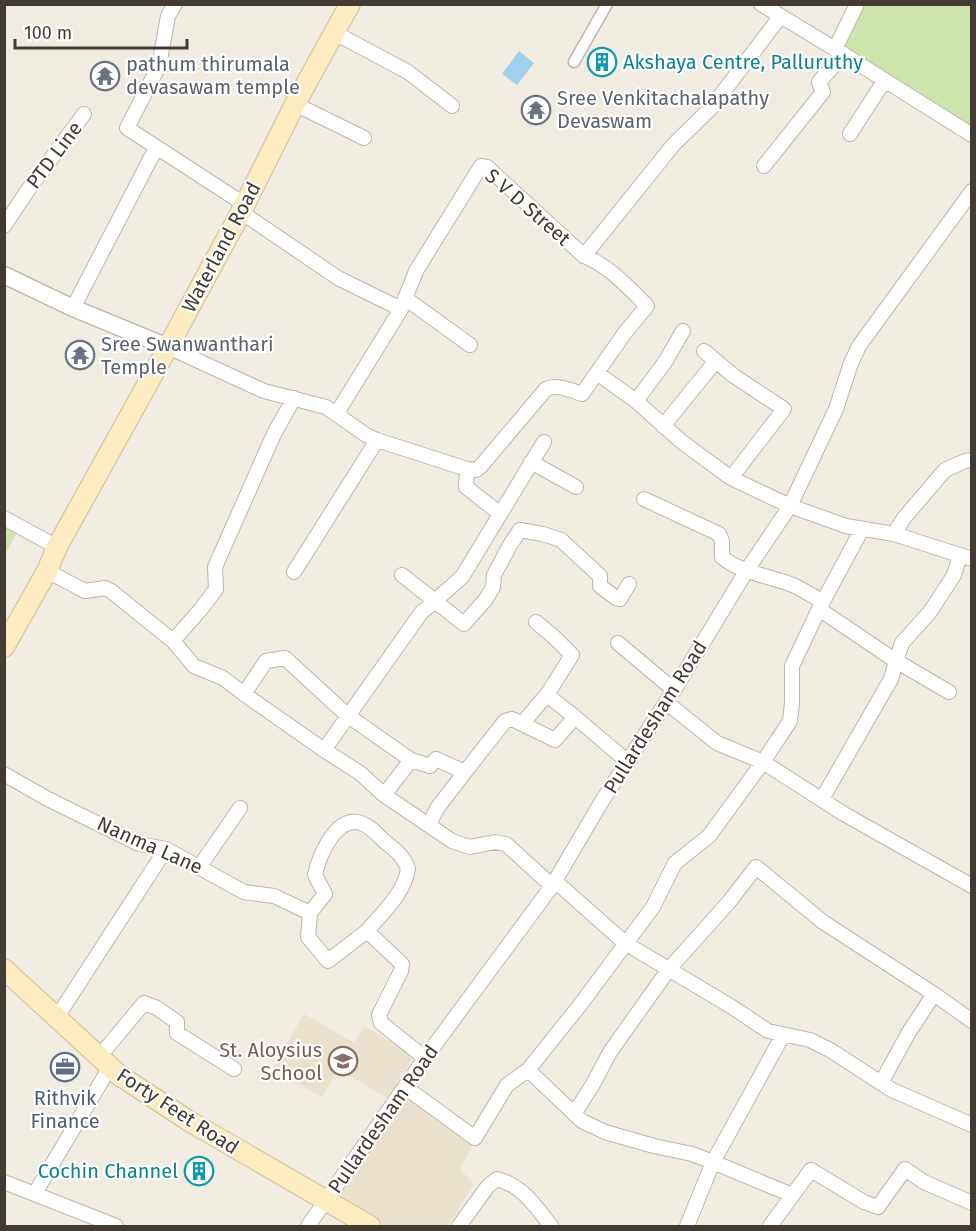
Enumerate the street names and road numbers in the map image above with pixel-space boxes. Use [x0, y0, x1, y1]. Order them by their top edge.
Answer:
street label: PTD Line [21, 117, 87, 193]
street label: S V D Street [480, 163, 576, 251]
street label: Waterland Road [177, 178, 265, 316]
street label: Pullardesham Road [598, 636, 712, 798]
street label: Nanma Lane [94, 811, 206, 879]
street label: Pullardesham Road [323, 1040, 443, 1198]
street label: Forty Feet Road [113, 1063, 243, 1159]

